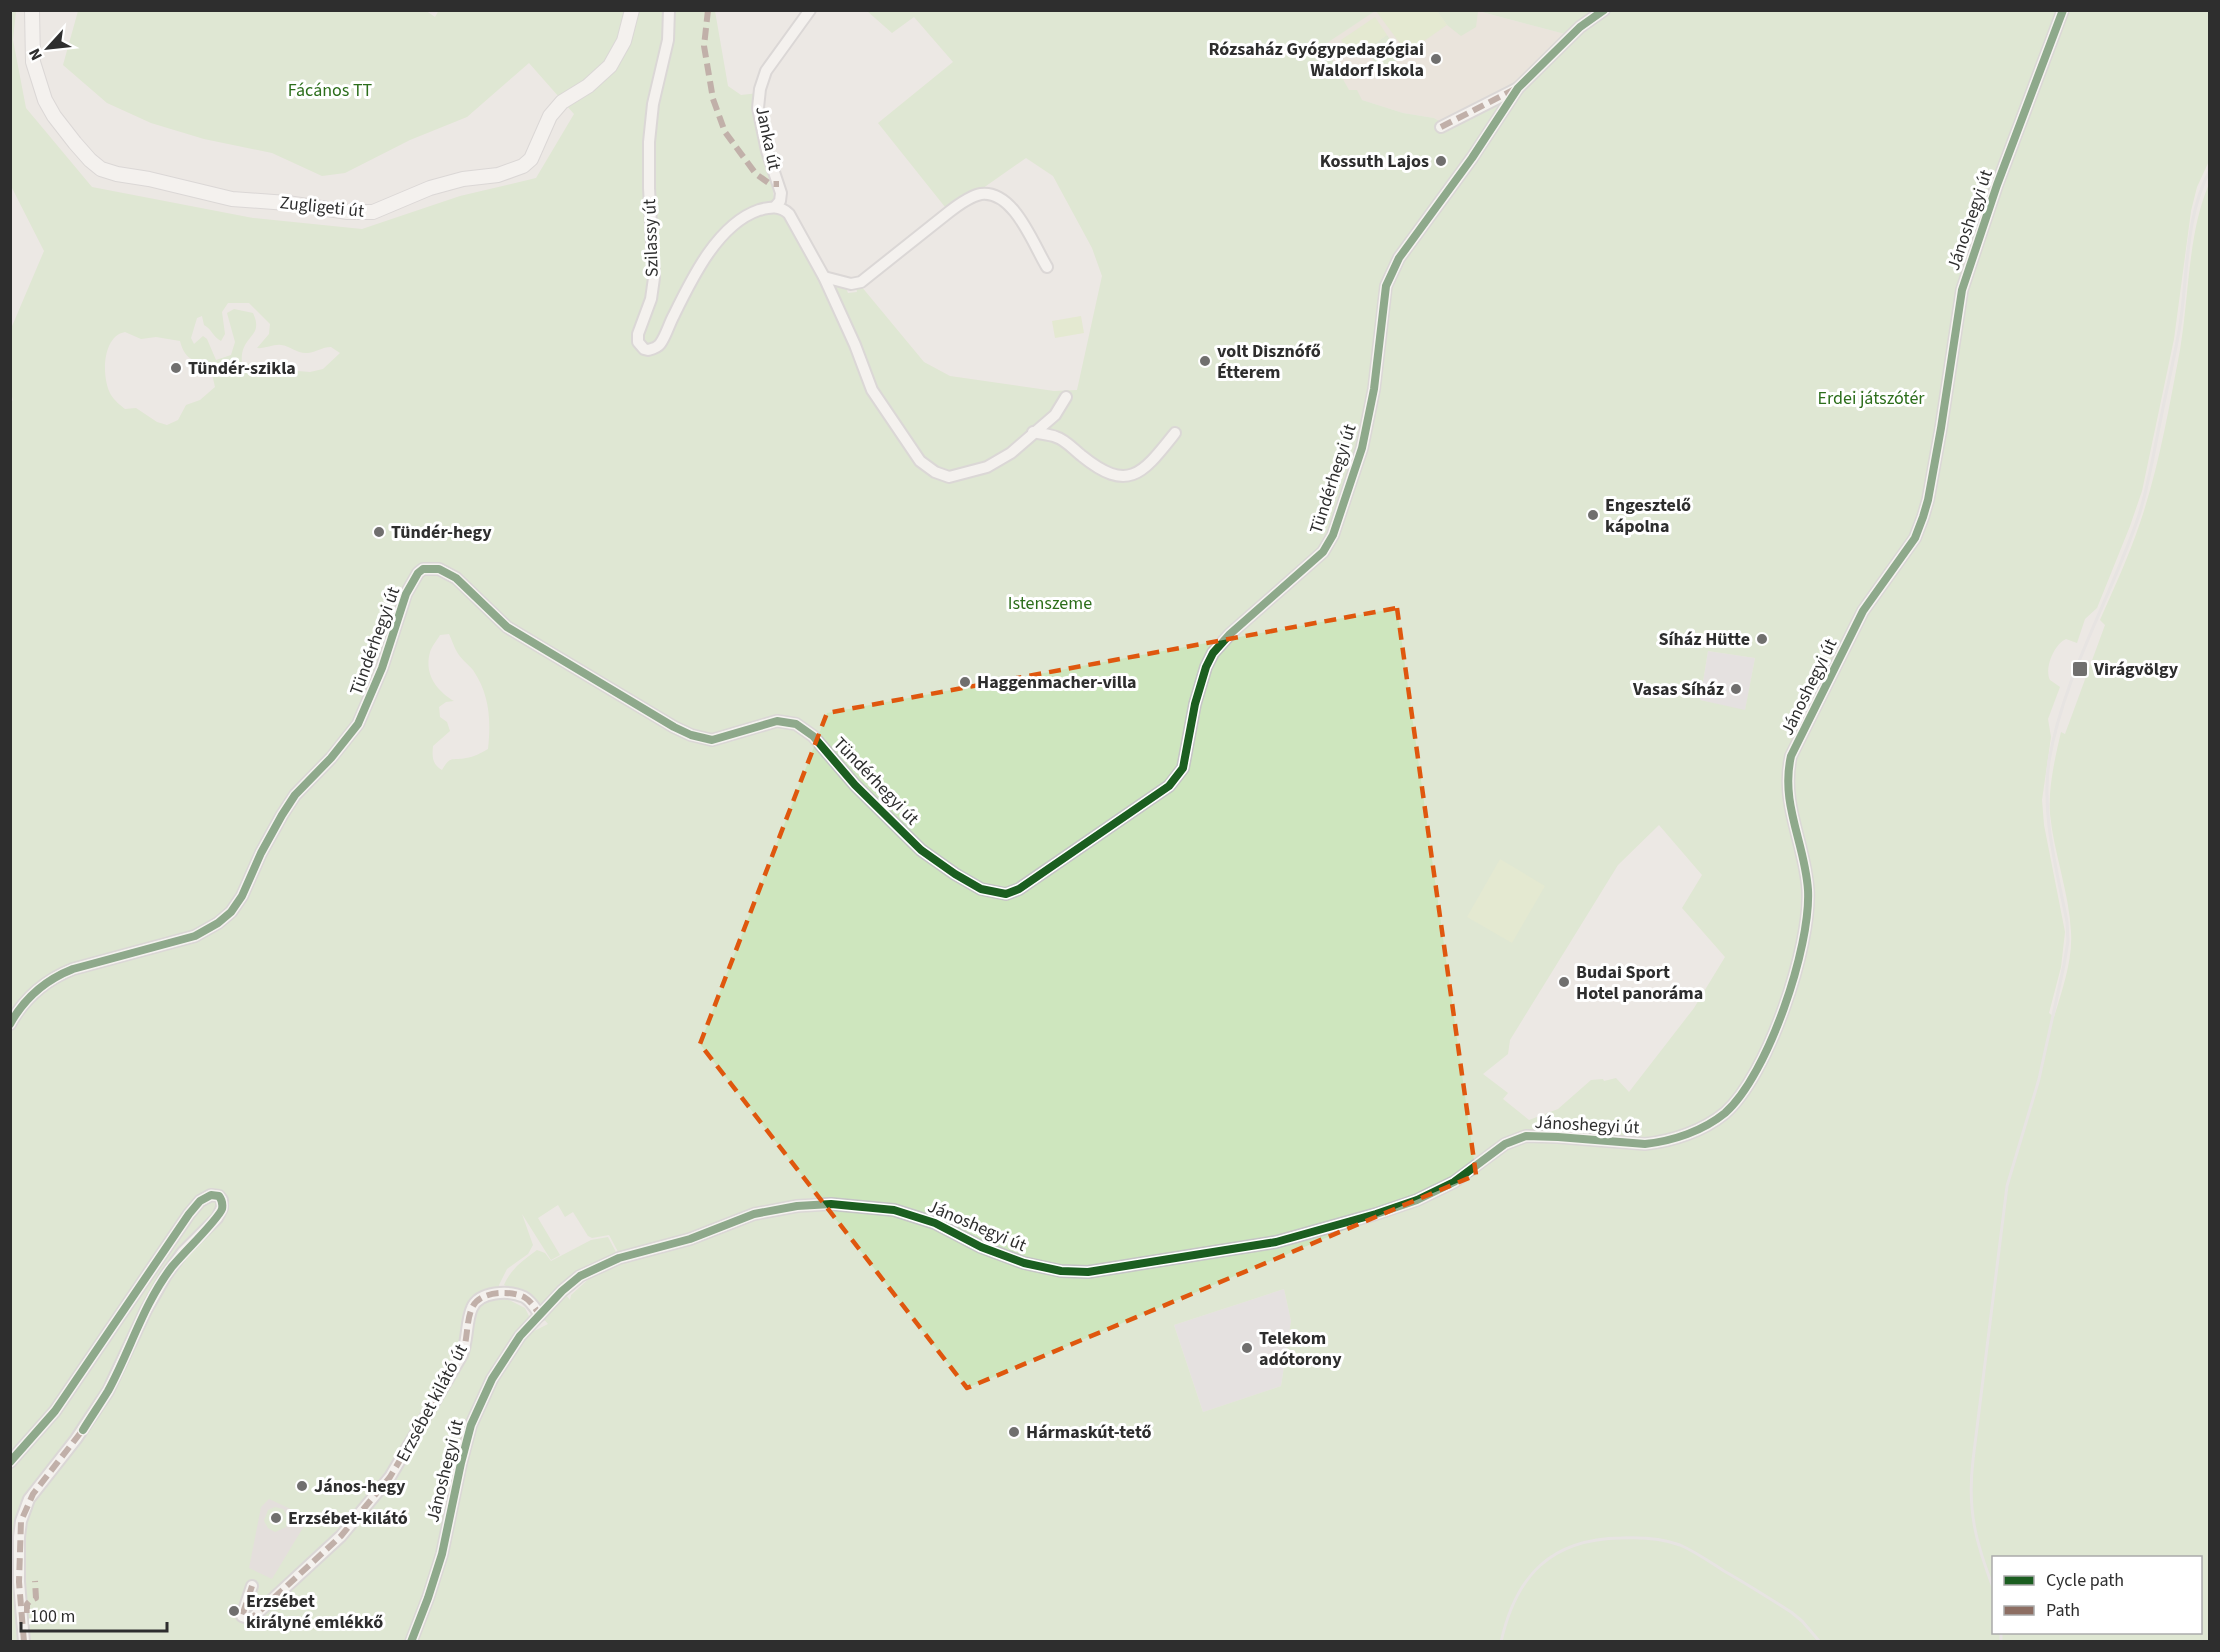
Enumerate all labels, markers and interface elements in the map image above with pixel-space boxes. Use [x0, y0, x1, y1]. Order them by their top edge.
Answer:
north arrow [18, 18, 78, 78]
place label: Rózsaház Gyógypedagógiai Waldorf Iskola [1208, 37, 1424, 83]
text: N [23, 45, 48, 64]
marker: Rózsaház Gyógypedagógiai Waldorf Iskola [1429, 52, 1443, 66]
park label: Fácános TT [288, 78, 373, 103]
street label: Janka út [749, 104, 787, 172]
place label: Kossuth Lajos [1320, 149, 1429, 174]
marker: Kossuth Lajos [1434, 154, 1448, 168]
street label: Jánoshegyi út [1941, 166, 1999, 274]
street label: Zugligeti út [279, 190, 365, 224]
street label: Szilassy út [637, 198, 665, 278]
place label: volt Disznófő Étterem [1217, 339, 1321, 385]
marker: volt Disznófő Étterem [1198, 354, 1212, 368]
place label: Tündér-szikla [188, 356, 296, 381]
marker: Tündér-szikla [169, 361, 183, 375]
park label: Erdei játszótér [1817, 386, 1925, 411]
street label: Tündérhegyi út [1304, 421, 1362, 537]
place label: Engesztelő kápolna [1605, 493, 1691, 539]
marker: Engesztelő kápolna [1586, 508, 1600, 522]
place label: Tündér-hegy [391, 520, 492, 545]
marker: Tündér-hegy [372, 525, 386, 539]
street label: Tündérhegyi út [344, 583, 406, 699]
park label: Istenszeme [1008, 591, 1092, 616]
place label: Síház Hütte [1659, 627, 1750, 652]
marker: Síház Hütte [1755, 632, 1769, 646]
street label: Jánoshegyi út [1775, 634, 1843, 740]
place label: Virágvölgy [2093, 657, 2179, 682]
marker: Virágvölgy [2071, 660, 2089, 678]
place label: Haggenmacher-villa [977, 670, 1137, 695]
marker: Haggenmacher-villa [958, 675, 972, 689]
place label: Vasas Síház [1632, 677, 1724, 702]
marker: Vasas Síház [1729, 682, 1743, 696]
street label: Tündérhegyi út [827, 731, 925, 831]
place label: Budai Sport Hotel panoráma [1576, 960, 1703, 1006]
marker: Budai Sport Hotel panoráma [1557, 975, 1571, 989]
street label: Jánoshegyi út [1534, 1110, 1640, 1140]
street label: Jánoshegyi út [924, 1194, 1030, 1258]
place label: Telekom adótorony [1259, 1326, 1342, 1372]
street label: Erzsébet kilátó út [390, 1340, 474, 1466]
marker: Telekom adótorony [1240, 1341, 1254, 1355]
street label: Jánoshegyi út [420, 1417, 470, 1525]
place label: Hármaskút-tető [1026, 1420, 1152, 1445]
marker: Hármaskút-tető [1007, 1425, 1021, 1439]
place label: János-hegy [314, 1474, 406, 1499]
marker: János-hegy [295, 1479, 309, 1493]
place label: Erzsébet-kilátó [288, 1506, 408, 1531]
marker: Erzsébet-kilátó [269, 1511, 283, 1525]
legend [1992, 1556, 2202, 1634]
text: Cycle path [2046, 1568, 2124, 1593]
place label: Erzsébet királyné emlékkő [246, 1589, 383, 1635]
scale bar [21, 1595, 166, 1633]
text: Path [2046, 1598, 2080, 1623]
text: 100 m [30, 1604, 75, 1629]
marker: Erzsébet királyné emlékkő [227, 1604, 241, 1618]

